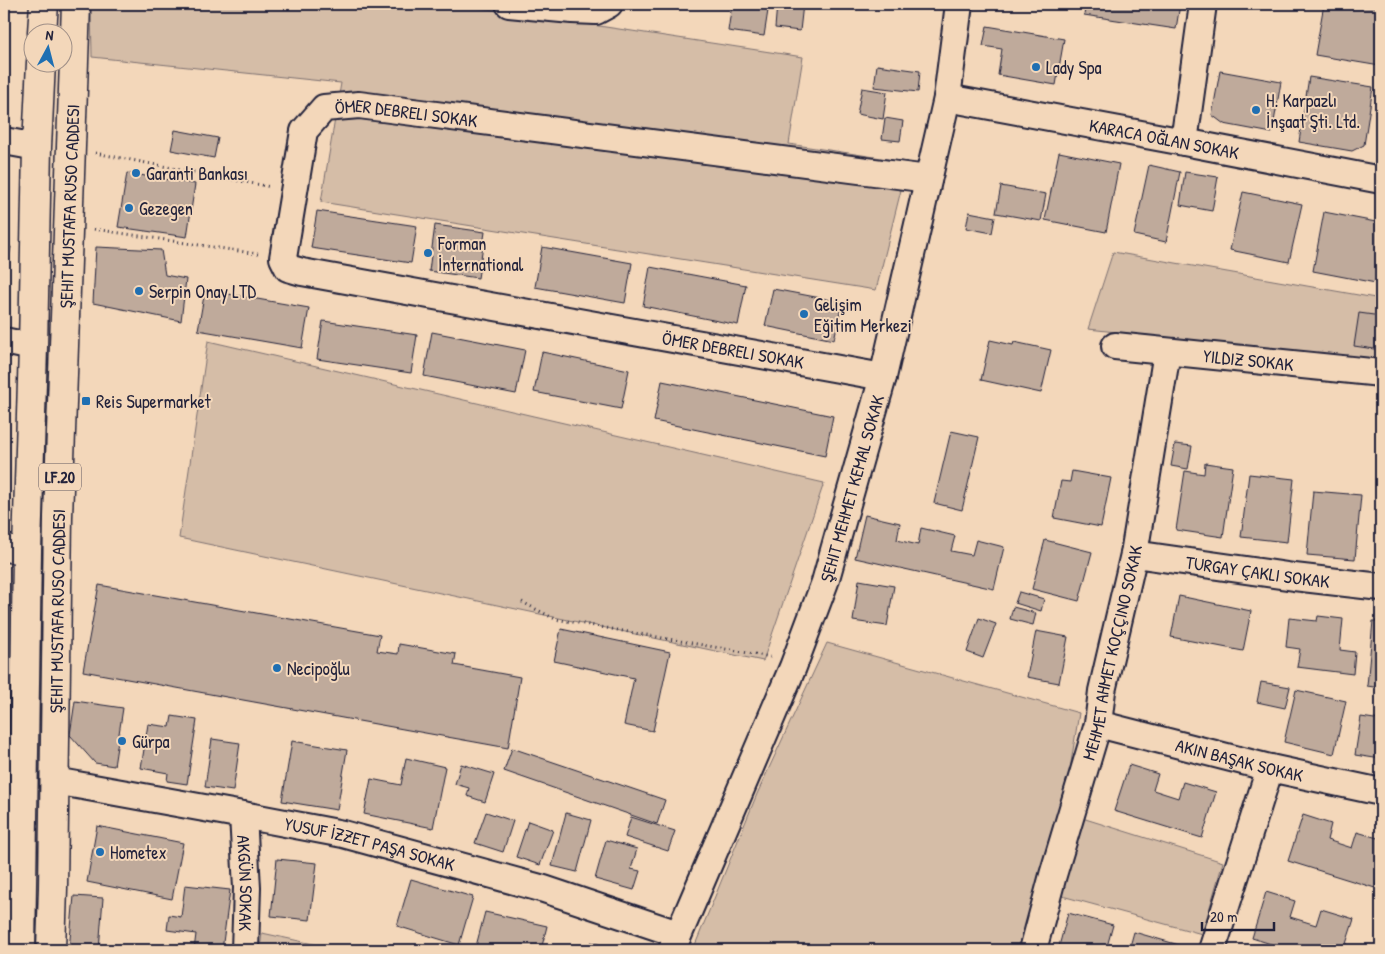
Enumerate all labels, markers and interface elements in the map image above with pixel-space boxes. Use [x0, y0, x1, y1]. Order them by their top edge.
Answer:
north arrow [22, 22, 72, 72]
text: N [45, 25, 55, 45]
place label: Lady Spa [1046, 55, 1102, 80]
marker: Lady Spa [1030, 61, 1042, 73]
place label: H. Karpazlı İnşaat Şti. Ltd. [1266, 88, 1360, 134]
street label: ÖMER DEBRELI SOKAK [334, 92, 480, 133]
street label: ŞEHIT MUSTAFA RUSO CADDESI [53, 104, 85, 309]
marker: H. Karpazlı İnşaat Şti. Ltd. [1250, 104, 1262, 116]
street label: KARACA OĞLAN SOKAK [1087, 112, 1242, 165]
place label: Garanti Bankası [146, 161, 248, 186]
marker: Garanti Bankası [130, 167, 142, 179]
place label: Gezegen [139, 196, 193, 221]
marker: Gezegen [123, 202, 135, 214]
place label: Forman İnternational [437, 231, 524, 277]
marker: Forman İnternational [422, 247, 434, 259]
place label: Serpin Onay LTD [149, 279, 256, 304]
marker: Serpin Onay LTD [133, 285, 145, 297]
place label: Gelişim Eğitim Merkezi [814, 292, 912, 338]
marker: Gelişim Eğitim Merkezi [798, 308, 810, 320]
street label: ÖMER DEBRELI SOKAK [660, 325, 806, 375]
street label: YILDIZ SOKAK [1202, 343, 1295, 377]
place label: Reis Supermarket [96, 389, 212, 414]
street label: ŞEHIT MEHMET KEMAL SOKAK [813, 391, 890, 585]
marker: Reis Supermarket [80, 395, 92, 407]
road number: LF.20 [39, 464, 81, 491]
street label: ŞEHIT MUSTAFA RUSO CADDESI [43, 509, 71, 713]
street label: MEHMET AHMET KOÇÇINO SOKAK [1075, 543, 1148, 763]
street label: TURGAY ÇAKLI SOKAK [1184, 549, 1332, 594]
place label: Necipoğlu [287, 656, 350, 681]
marker: Necipoğlu [271, 662, 283, 674]
place label: Gürpa [132, 729, 170, 754]
street label: AKIN BAŞAK SOKAK [1173, 732, 1306, 787]
marker: Gürpa [116, 735, 128, 747]
street label: YUSUF İZZET PAŞA SOKAK [283, 811, 458, 877]
street label: AKGÜN SOKAK [232, 834, 260, 932]
place label: Hometex [110, 840, 167, 865]
marker: Hometex [94, 846, 106, 858]
scale bar [1202, 899, 1275, 931]
text: 20 m [1210, 906, 1237, 927]

